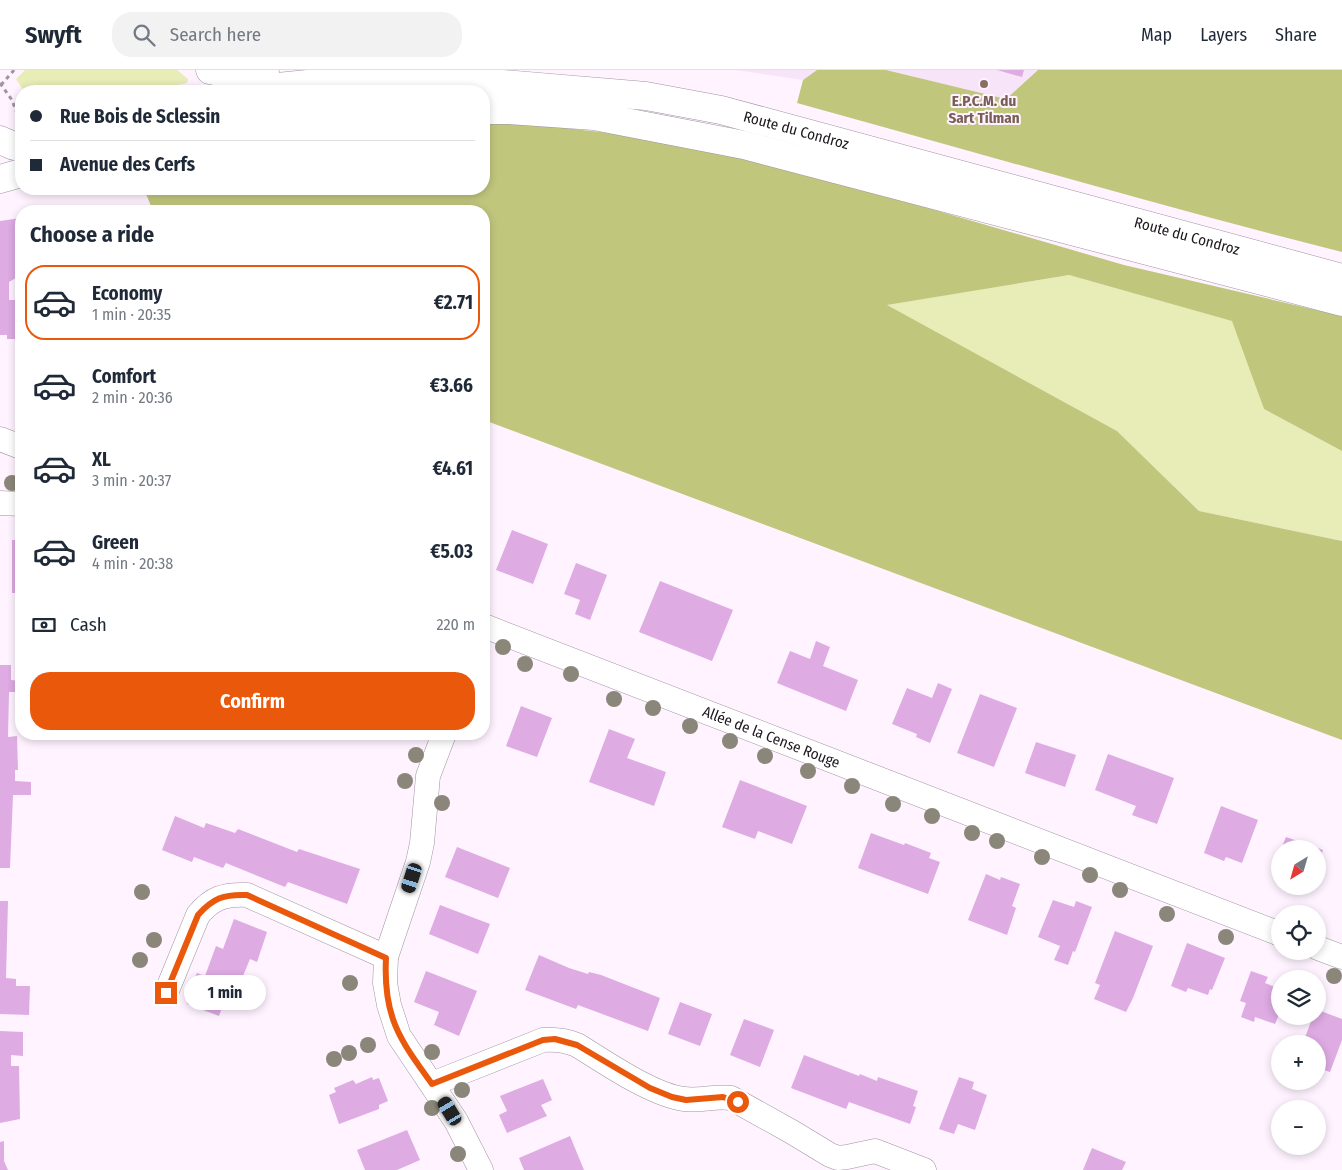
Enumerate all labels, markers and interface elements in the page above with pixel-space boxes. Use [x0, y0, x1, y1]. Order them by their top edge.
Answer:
search box [112, 12, 462, 57]
text: Swyft [25, 21, 82, 49]
icon: search [130, 21, 158, 49]
text: Search here [170, 23, 261, 46]
text: Map [1141, 24, 1172, 46]
text: Layers [1200, 24, 1247, 46]
text: Share [1275, 24, 1317, 46]
marker: E.P.C.M. du Sart Tilman [978, 78, 990, 90]
place label: E.P.C.M. du Sart Tilman [948, 92, 1020, 127]
text: Rue Bois de Sclessin [60, 105, 220, 128]
street label: Route du Condroz [741, 107, 851, 153]
text: Avenue des Cerfs [60, 153, 195, 176]
street label: Route du Condroz [1132, 213, 1242, 259]
text: Choose a ride [30, 221, 154, 248]
icon: car [32, 280, 77, 325]
text: Economy [92, 282, 162, 305]
text: €2.71 [434, 291, 473, 314]
text: 1 min · 20:35 [92, 305, 171, 324]
icon: car [32, 363, 77, 408]
text: Comfort [92, 365, 156, 388]
text: €3.66 [430, 374, 473, 397]
text: 2 min · 20:36 [92, 388, 173, 407]
icon: car [32, 446, 77, 491]
text: XL [92, 448, 111, 471]
text: €4.61 [432, 457, 473, 480]
text: 3 min · 20:37 [92, 471, 171, 490]
icon: car [32, 529, 77, 574]
text: Green [92, 531, 139, 554]
text: €5.03 [430, 540, 473, 563]
text: 4 min · 20:38 [92, 554, 173, 573]
icon: cash [30, 611, 58, 639]
text: Cash [70, 613, 107, 636]
text: 220 m [436, 615, 475, 634]
button: Confirm [30, 672, 475, 730]
street label: Allée de la Cense Rouge [700, 702, 843, 772]
north arrow [1271, 840, 1326, 895]
map controls [1271, 840, 1326, 1155]
car [400, 861, 423, 895]
button: locate [1271, 905, 1326, 960]
button: layers [1271, 970, 1326, 1025]
callout: 1 min [184, 976, 266, 1010]
route end [155, 982, 177, 1004]
text: 1 min [208, 983, 242, 1002]
button: + [1271, 1035, 1326, 1090]
route start [727, 1091, 749, 1113]
car [435, 1094, 464, 1128]
button: − [1271, 1100, 1326, 1155]

